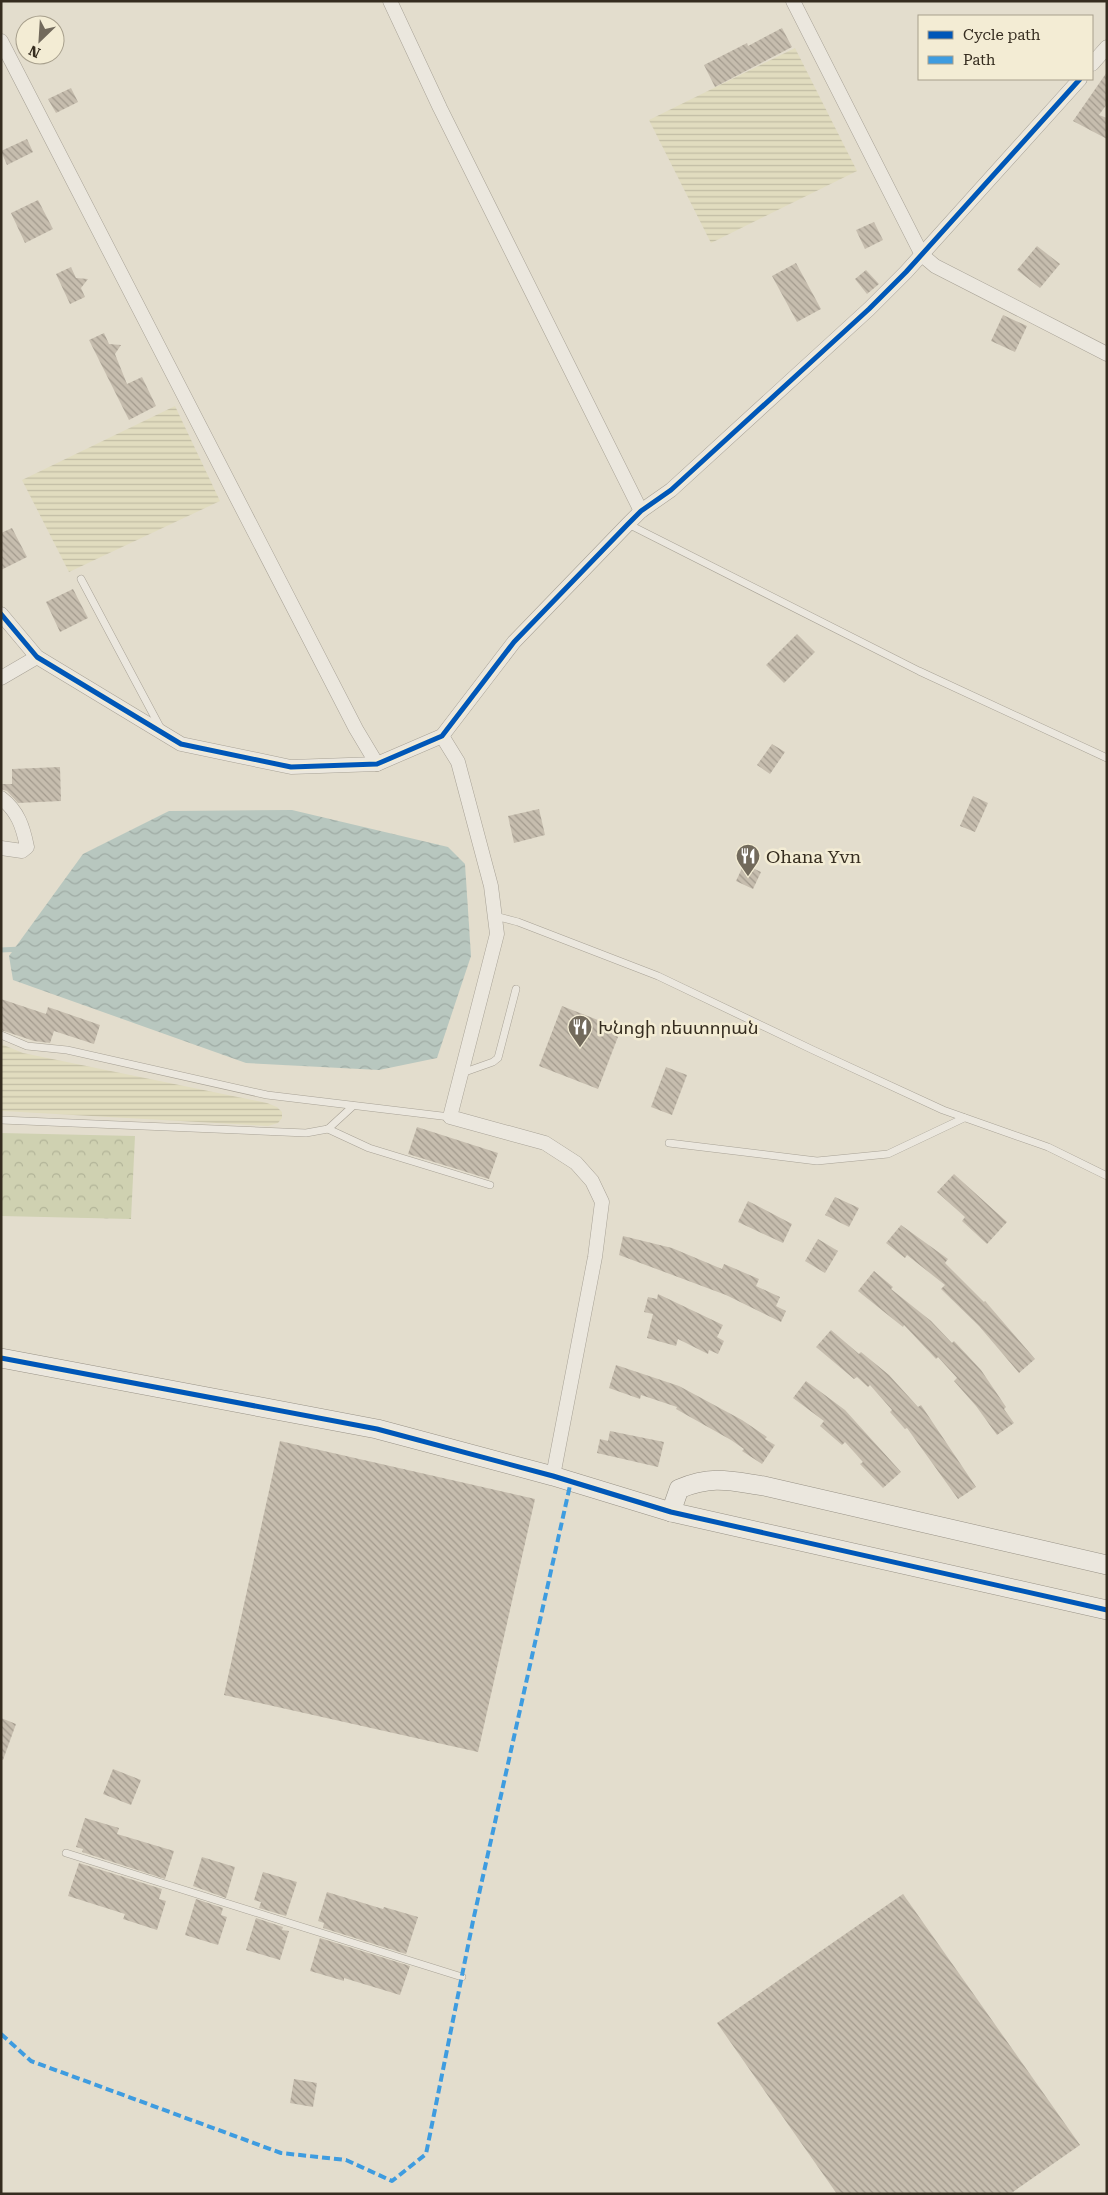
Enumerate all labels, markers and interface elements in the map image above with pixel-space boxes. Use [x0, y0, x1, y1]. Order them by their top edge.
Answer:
north arrow [15, 15, 65, 65]
legend [918, 15, 1093, 80]
text: Cycle path [963, 26, 1041, 44]
text: N [26, 42, 43, 61]
text: Path [963, 51, 996, 69]
restaurant icon: Ohana Yvn [735, 843, 761, 877]
place label: Ohana Yvn [766, 846, 862, 867]
restaurant icon: Խնոցի ռեստորան [567, 1014, 593, 1048]
place label: Խնոցի ռեստորան [598, 1017, 759, 1038]

